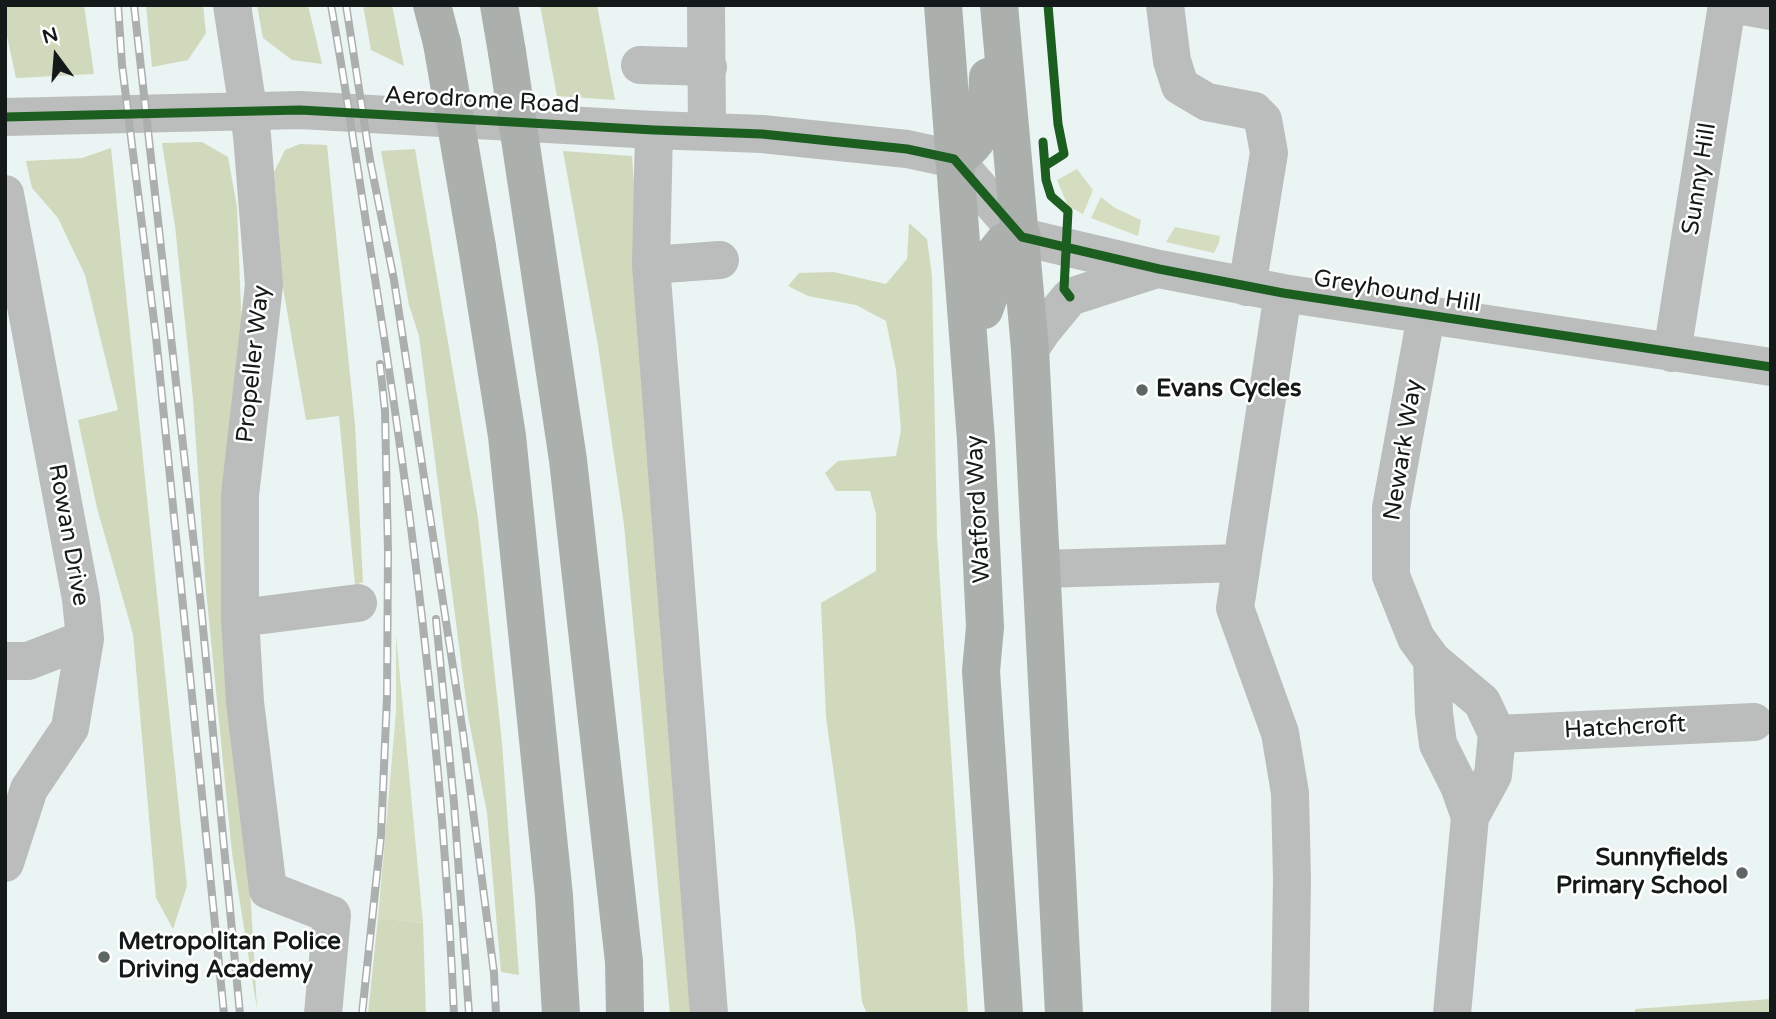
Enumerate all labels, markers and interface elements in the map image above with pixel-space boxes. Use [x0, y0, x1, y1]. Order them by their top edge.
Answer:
north arrow [21, 21, 91, 91]
text: N [40, 23, 61, 48]
street label: Aerodrome Road [384, 82, 580, 120]
street label: Sunny Hill [1677, 121, 1723, 237]
street label: Greyhound Hill [1311, 265, 1483, 319]
street label: Propeller Way [231, 284, 277, 444]
place label: Evans Cycles [1156, 376, 1301, 404]
street label: Newark Way [1379, 377, 1429, 523]
marker: Evans Cycles [1134, 382, 1150, 398]
street label: Watford Way [961, 434, 997, 584]
street label: Rowan Drive [41, 462, 95, 608]
street label: Hatchcroft [1563, 710, 1687, 746]
place label: Sunnyfields Primary School [1556, 845, 1728, 901]
marker: Sunnyfields Primary School [1734, 865, 1750, 881]
place label: Metropolitan Police Driving Academy [118, 929, 341, 985]
marker: Metropolitan Police Driving Academy [96, 949, 112, 965]

